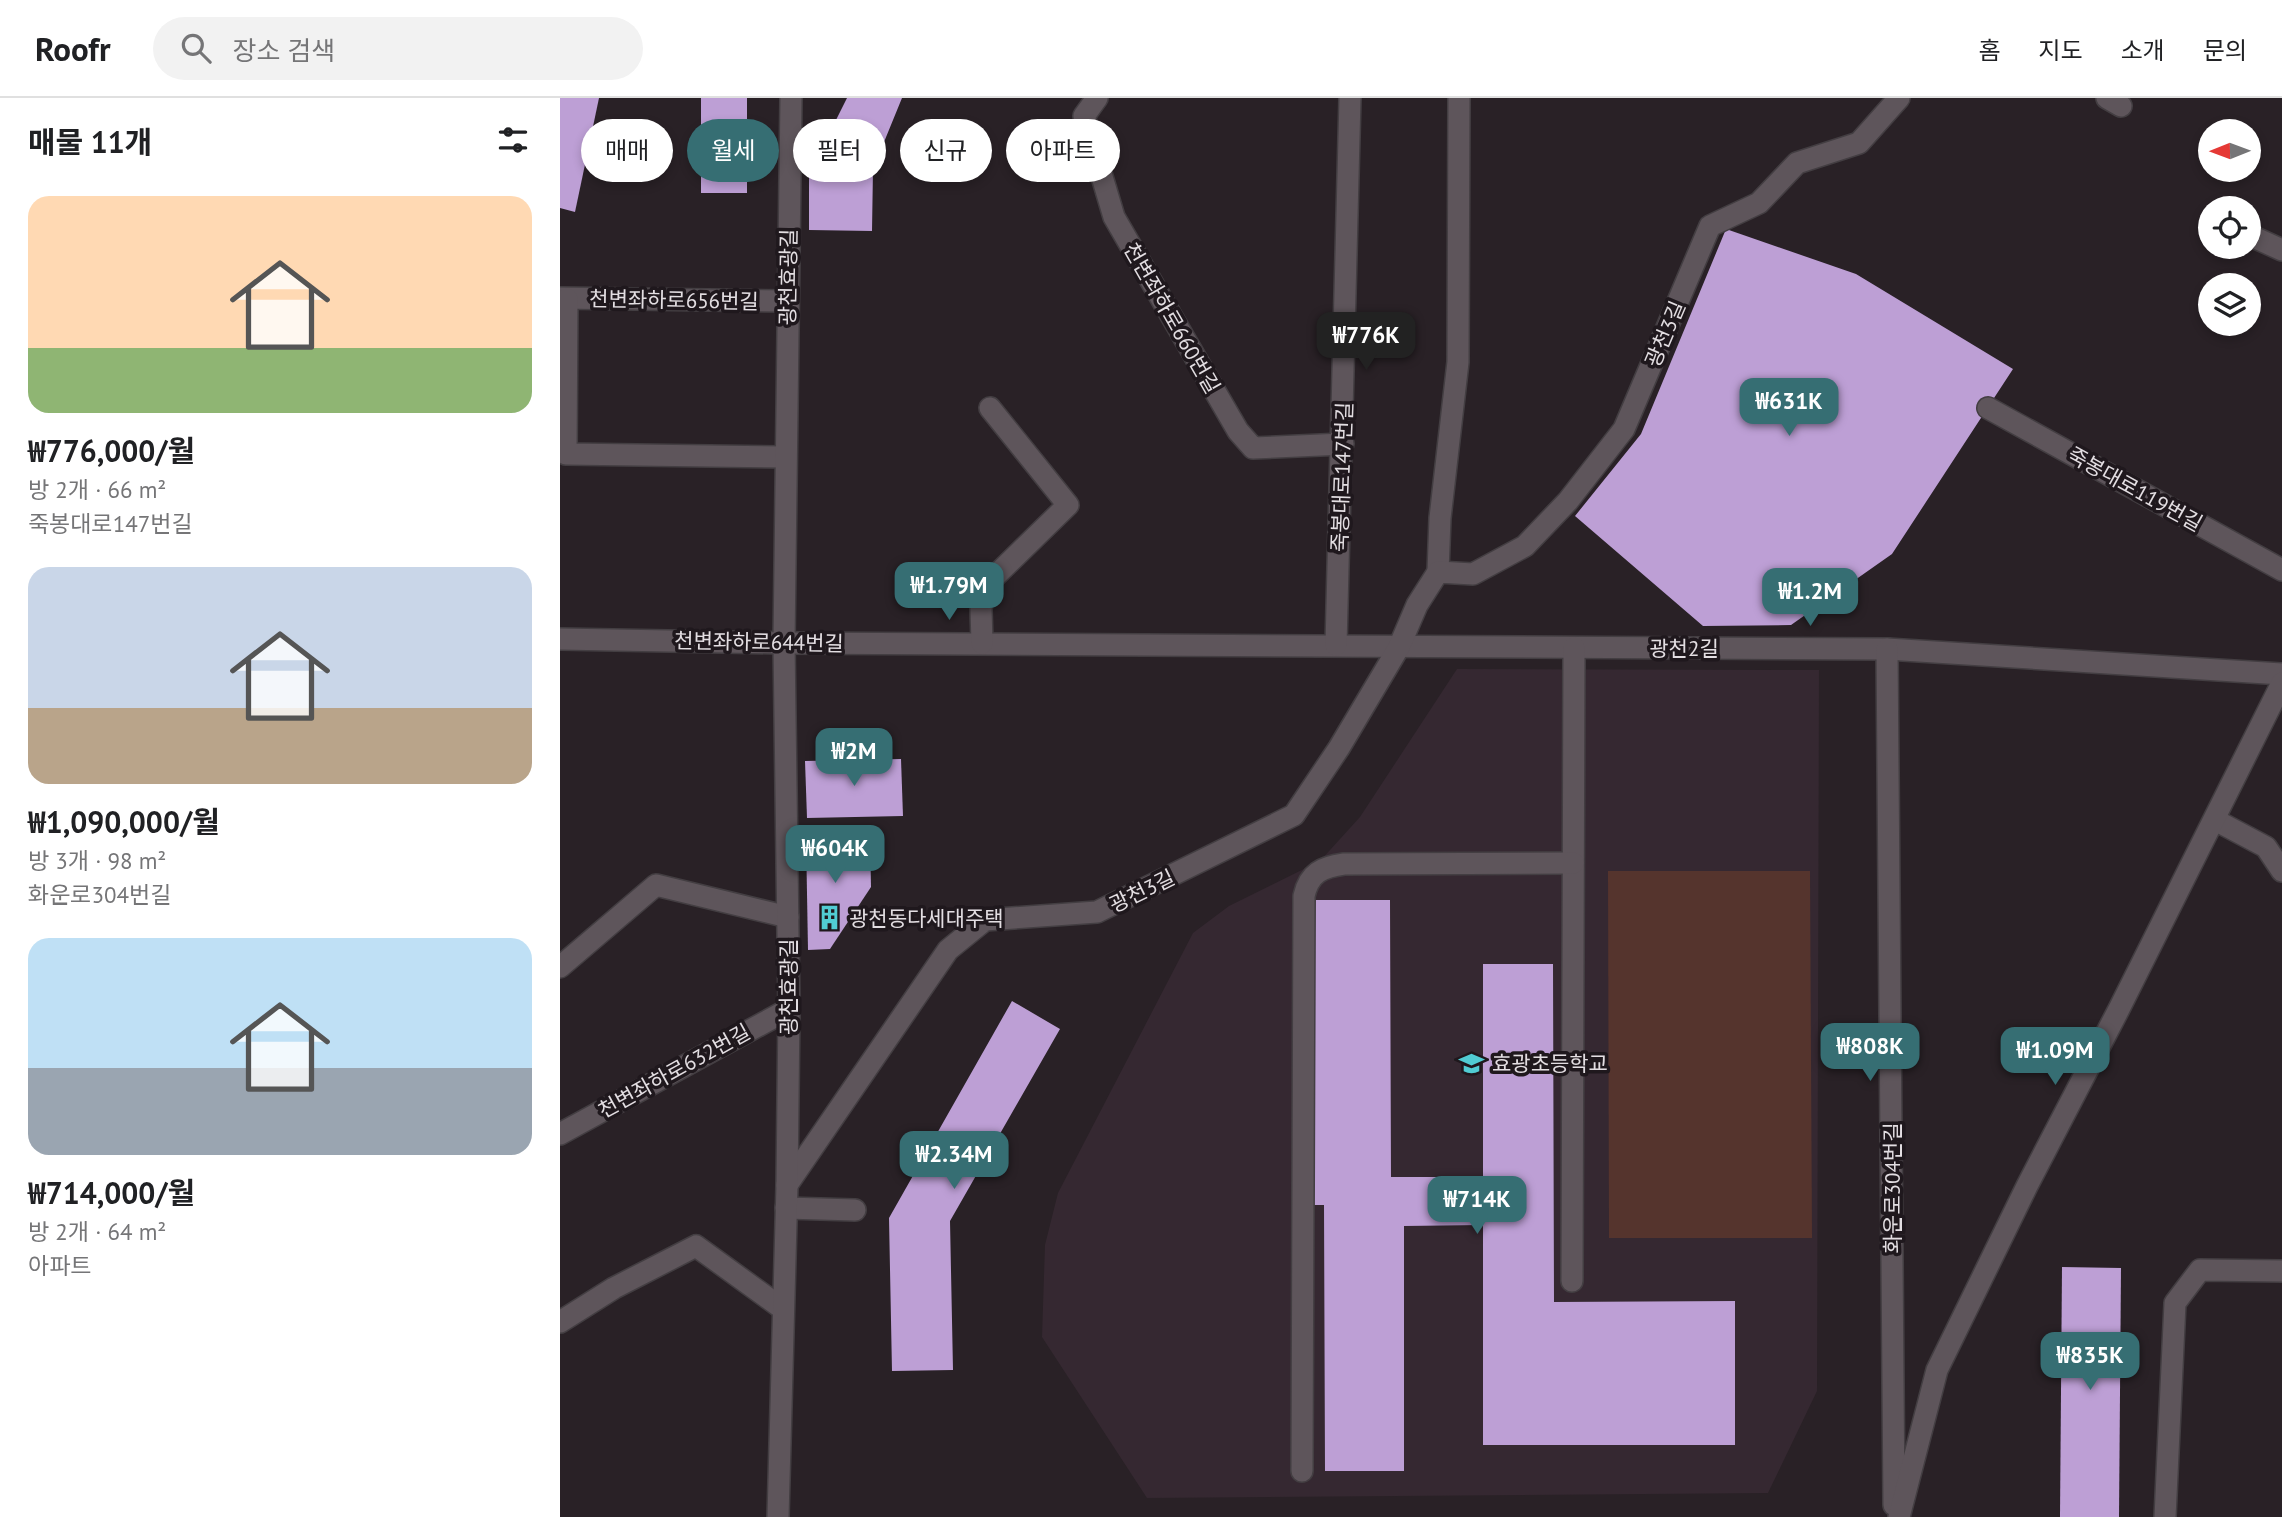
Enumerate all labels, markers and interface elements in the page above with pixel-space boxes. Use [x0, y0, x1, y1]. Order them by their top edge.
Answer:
search box [153, 17, 643, 80]
text: Roofr [35, 27, 111, 70]
icon: search [177, 29, 215, 67]
text: 장소 검색 [233, 34, 335, 67]
text: 홈 [1978, 35, 2000, 66]
text: 지도 [2038, 35, 2083, 66]
text: 소개 [2121, 35, 2165, 66]
text: 문의 [2203, 35, 2247, 66]
chip: 매매 [581, 119, 673, 182]
chip: 월세 [687, 119, 779, 182]
chip: 필터 [793, 119, 886, 182]
chip: 신규 [900, 119, 992, 182]
chip: 아파트 [1006, 119, 1120, 182]
north arrow [2198, 119, 2261, 182]
map controls [2198, 119, 2261, 336]
icon: filters [494, 121, 532, 159]
text: 매물 11개 [28, 122, 152, 161]
button: locate [2198, 196, 2261, 259]
street label: 광천효광길 [774, 228, 802, 326]
street label: 천변좌하로660번길 [1118, 238, 1226, 398]
icon: home [217, 242, 343, 368]
button: layers [2198, 273, 2261, 336]
street label: 천변좌하로656번길 [589, 285, 759, 315]
street label: 광천3길 [1639, 297, 1691, 371]
pin: ₩776K [1317, 313, 1415, 372]
text: ₩776K [1333, 320, 1399, 349]
pin: ₩631K [1740, 378, 1838, 438]
text: ₩631K [1756, 386, 1822, 415]
street label: 죽봉대로147번길 [1326, 401, 1358, 553]
text: ₩776,000/월 [28, 431, 195, 470]
street label: 죽봉대로119번길 [2063, 441, 2207, 537]
text: 방 2개 · 66 m² [28, 475, 166, 504]
text: 죽봉대로147번길 [28, 509, 193, 538]
pin: ₩1.79M [892, 562, 1006, 622]
pin: ₩1.2M [1761, 568, 1859, 628]
text: ₩1.79M [911, 570, 987, 599]
text: ₩1.2M [1778, 576, 1842, 605]
icon: home [217, 613, 343, 739]
street label: 천변좌하로644번길 [674, 627, 844, 657]
street label: 광천2길 [1649, 635, 1719, 662]
pin: ₩2M [820, 728, 888, 788]
text: ₩2M [831, 736, 877, 765]
text: ₩1,090,000/월 [28, 802, 220, 841]
pin: ₩604K [786, 826, 884, 885]
text: ₩604K [802, 833, 868, 862]
text: 방 3개 · 98 m² [28, 846, 166, 875]
street label: 광천3길 [1105, 864, 1179, 918]
text: 화운로304번길 [28, 880, 171, 909]
building icon: 광천동다세대주택 [815, 904, 843, 932]
place label: 광천동다세대주택 [849, 905, 1004, 932]
street label: 광천효광길 [775, 939, 802, 1035]
icon: home [217, 984, 343, 1110]
street label: 천변좌하로632번길 [593, 1018, 755, 1124]
pin: ₩808K [1821, 1024, 1919, 1083]
pin: ₩1.09M [1998, 1028, 2112, 1087]
text: ₩808K [1837, 1031, 1903, 1060]
text: ₩1.09M [2017, 1035, 2093, 1064]
school or university icon: 효광초등학교 [1458, 1049, 1486, 1077]
place label: 효광초등학교 [1492, 1050, 1608, 1077]
street label: 화운로304번길 [1879, 1123, 1906, 1253]
pin: ₩2.34M [897, 1132, 1011, 1191]
text: ₩2.34M [916, 1139, 992, 1168]
text: ₩714,000/월 [28, 1173, 195, 1212]
pin: ₩714K [1428, 1176, 1526, 1236]
text: ₩714K [1444, 1184, 1510, 1213]
text: 방 2개 · 64 m² [28, 1217, 166, 1246]
text: 아파트 [28, 1251, 91, 1280]
pin: ₩835K [2041, 1332, 2139, 1392]
text: ₩835K [2057, 1340, 2123, 1369]

